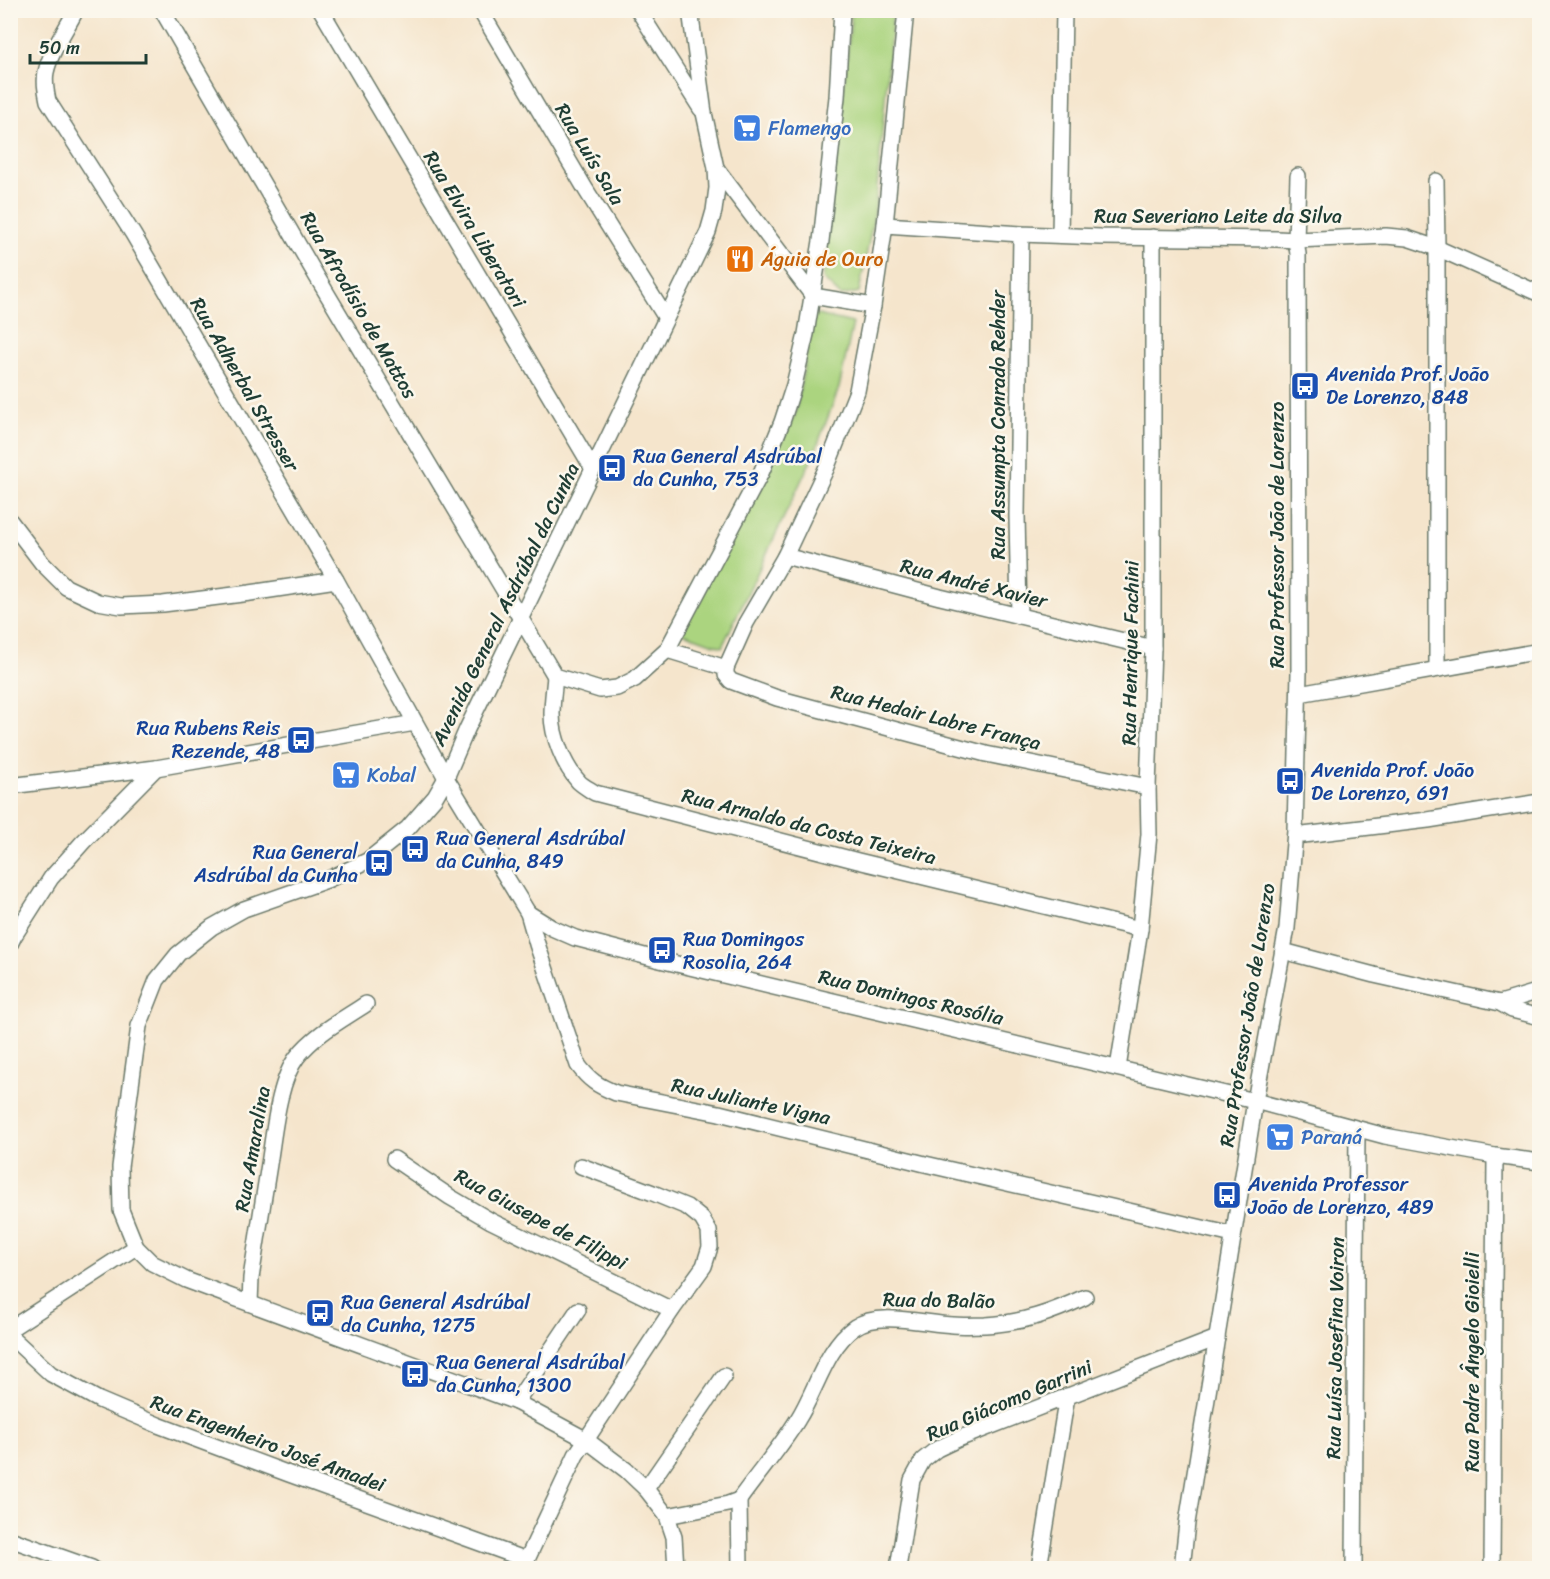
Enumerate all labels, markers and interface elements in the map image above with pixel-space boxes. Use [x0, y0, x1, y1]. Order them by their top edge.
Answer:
scale bar [30, 27, 146, 65]
text: 50 m [39, 32, 80, 64]
street label: Rua Luís Sala [545, 96, 635, 213]
place label: Flamengo [768, 111, 851, 146]
supermarket icon: Flamengo [731, 112, 763, 144]
street label: Rua Elvira Liberatori [414, 144, 536, 315]
street label: Rua Severiano Leite da Silva [1094, 199, 1342, 234]
street label: Rua Afrodísio de Mattos [290, 205, 427, 406]
place label: Águia de Ouro [760, 242, 884, 277]
restaurant icon: Águia de Ouro [724, 243, 756, 275]
street label: Rua Assumpta Conrado Rehder [981, 289, 1016, 560]
street label: Rua Adherbal Stresser [180, 290, 310, 480]
place label: Avenida Prof. João De Lorenzo, 848 [1325, 357, 1489, 415]
bus stop icon: Avenida Prof. João De Lorenzo, 848 [1289, 370, 1321, 402]
street label: Rua Professor João de Lorenzo [1260, 402, 1295, 668]
place label: Rua General Asdrúbal da Cunha, 753 [633, 439, 823, 497]
bus stop icon: Rua General Asdrúbal da Cunha, 753 [596, 452, 628, 484]
street label: Avenida General Asdrúbal da Cunha [421, 456, 589, 753]
street label: Rua André Xavier [897, 548, 1053, 619]
street label: Rua Henrique Fachini [1111, 560, 1150, 746]
street label: Rua Hedair Labre França [827, 674, 1044, 760]
place label: Rua Rubens Reis Rezende, 48 [136, 711, 281, 769]
bus stop icon: Rua Rubens Reis Rezende, 48 [285, 724, 317, 756]
place label: Avenida Prof. João De Lorenzo, 691 [1310, 753, 1474, 811]
place label: Kobal [367, 758, 417, 793]
supermarket icon: Kobal [330, 759, 362, 791]
bus stop icon: Avenida Prof. João De Lorenzo, 691 [1274, 765, 1306, 797]
street label: Rua Arnaldo da Costa Teixeira [678, 778, 940, 875]
place label: Rua General Asdrúbal da Cunha, 849 [436, 821, 626, 879]
bus stop icon: Rua General Asdrúbal da Cunha, 849 [399, 833, 431, 865]
place label: Rua General Asdrúbal da Cunha [193, 835, 358, 893]
bus stop icon: Rua General Asdrúbal da Cunha [363, 847, 395, 879]
street label: Rua Professor João de Lorenzo [1209, 881, 1286, 1150]
place label: Rua Domingos Rosolia, 264 [683, 922, 805, 980]
bus stop icon: Rua Domingos Rosolia, 264 [646, 934, 678, 966]
street label: Rua Domingos Rosólia [815, 959, 1008, 1036]
street label: Rua Juliante Vigna [668, 1068, 834, 1136]
street label: Rua Amaralina [224, 1084, 281, 1215]
place label: Paraná [1301, 1120, 1362, 1155]
supermarket icon: Paraná [1264, 1121, 1296, 1153]
street label: Rua Giusepe de Filippi [448, 1159, 635, 1281]
place label: Avenida Professor João de Lorenzo, 489 [1247, 1167, 1434, 1225]
bus stop icon: Avenida Professor João de Lorenzo, 489 [1211, 1179, 1243, 1211]
street label: Rua Luísa Josefina Voiron [1316, 1236, 1355, 1459]
street label: Rua Padre Ângelo Gioielli [1455, 1250, 1490, 1472]
street label: Rua do Balão [883, 1282, 995, 1319]
place label: Rua General Asdrúbal da Cunha, 1275 [341, 1285, 531, 1343]
bus stop icon: Rua General Asdrúbal da Cunha, 1275 [304, 1297, 336, 1329]
place label: Rua General Asdrúbal da Cunha, 1300 [436, 1345, 626, 1403]
street label: Rua Giácomo Garrini [921, 1349, 1099, 1451]
bus stop icon: Rua General Asdrúbal da Cunha, 1300 [399, 1358, 431, 1390]
street label: Rua Engenheiro José Amadei [146, 1385, 392, 1503]

